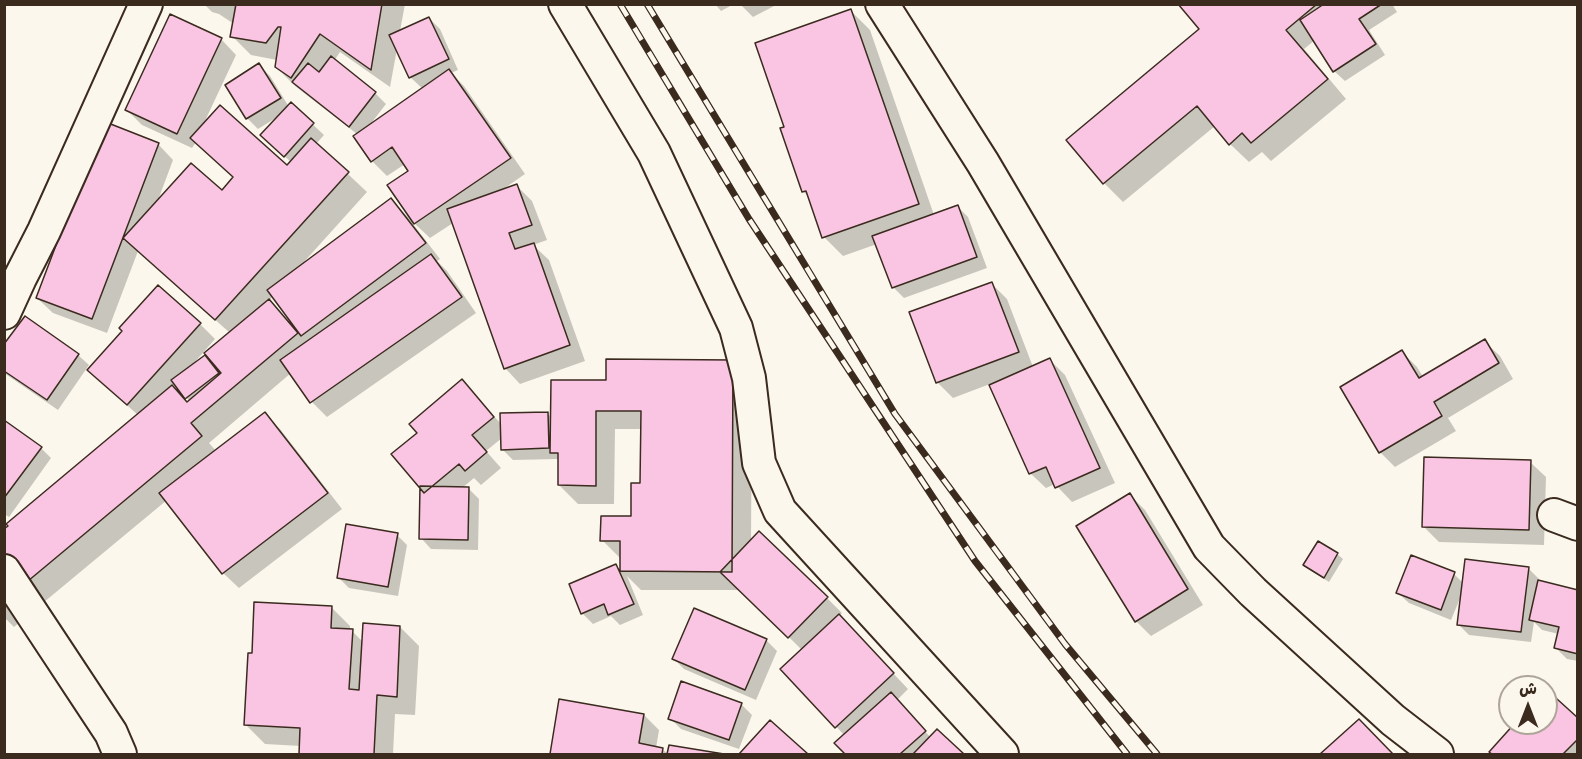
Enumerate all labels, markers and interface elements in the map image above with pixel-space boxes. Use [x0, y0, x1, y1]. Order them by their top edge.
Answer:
north arrow [1498, 675, 1558, 735]
text: ش [1519, 678, 1537, 700]

